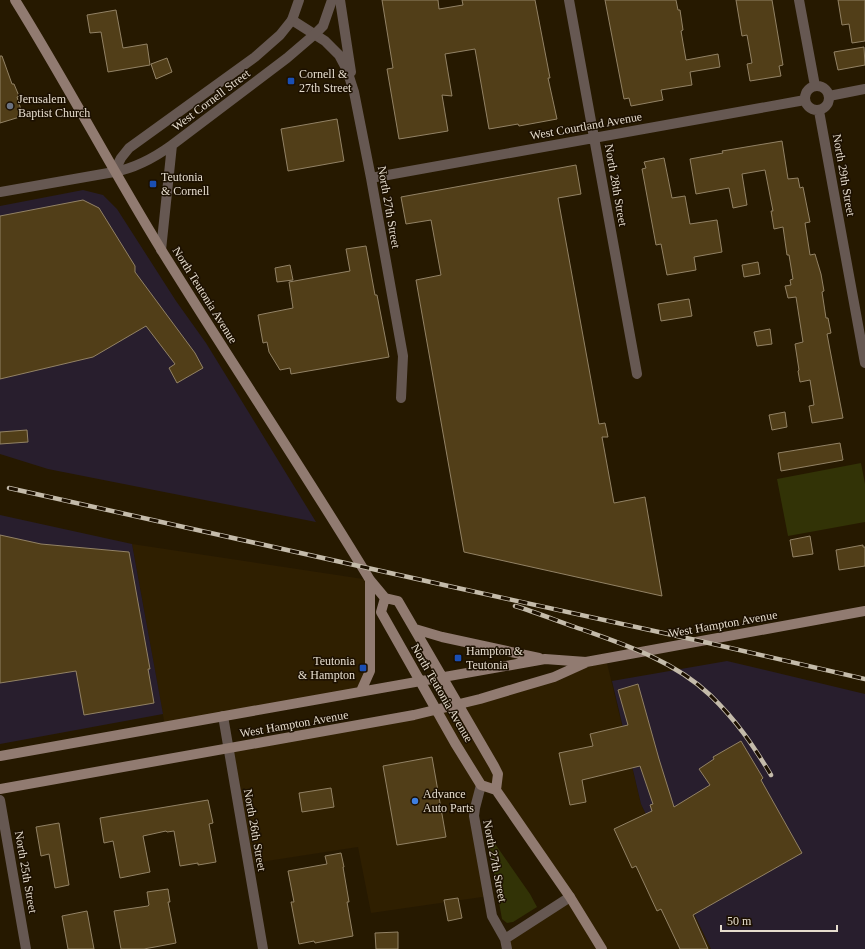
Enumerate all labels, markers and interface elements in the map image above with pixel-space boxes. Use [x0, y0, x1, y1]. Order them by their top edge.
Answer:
street label: West Cornell Street [169, 66, 253, 134]
place label: Cornell & 27th Street [299, 67, 352, 95]
marker: Cornell & 27th Street [286, 76, 296, 86]
place label: Jerusalem Baptist Church [18, 92, 90, 120]
marker: Jerusalem Baptist Church [5, 101, 15, 111]
street label: West Courtland Avenue [529, 109, 643, 143]
street label: North 29th Street [830, 133, 858, 218]
street label: North 28th Street [602, 143, 630, 228]
street label: North 27th Street [375, 165, 403, 250]
place label: Teutonia & Cornell [161, 170, 210, 198]
marker: Teutonia & Cornell [148, 179, 158, 189]
street label: North Teutonia Avenue [170, 244, 240, 346]
street label: West Hampton Avenue [668, 608, 778, 640]
street label: North Teutonia Avenue [408, 641, 476, 745]
place label: Hampton & Teutonia [466, 644, 524, 672]
marker: Hampton & Teutonia [453, 653, 463, 663]
place label: Teutonia & Hampton [298, 654, 356, 682]
marker: Teutonia & Hampton [358, 663, 368, 673]
street label: West Hampton Avenue [239, 708, 349, 740]
place label: Advance Auto Parts [423, 787, 474, 815]
street label: North 26th Street [241, 788, 269, 873]
marker: Advance Auto Parts [410, 796, 420, 806]
street label: North 27th Street [480, 819, 510, 904]
street label: North 25th Street [12, 830, 40, 915]
scale bar [721, 907, 837, 933]
text: 50 m [727, 914, 752, 928]

